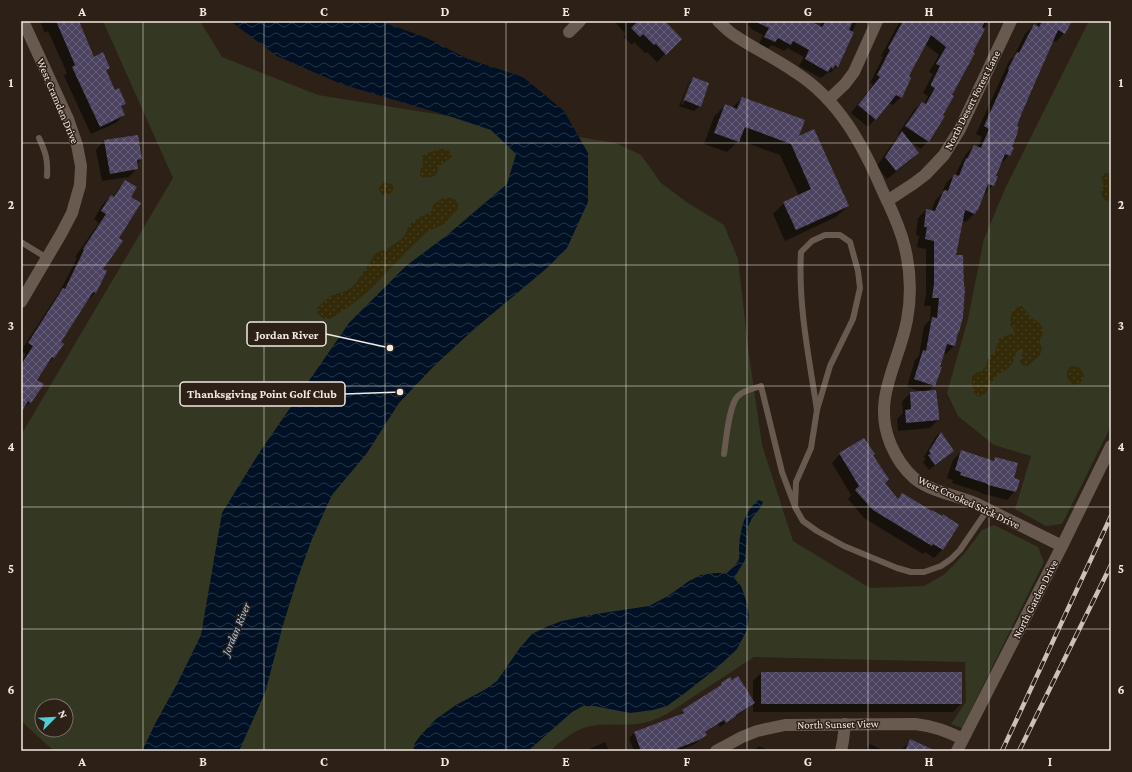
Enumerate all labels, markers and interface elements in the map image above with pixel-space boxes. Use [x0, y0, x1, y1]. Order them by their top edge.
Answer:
text: A [77, 4, 86, 19]
text: B [199, 4, 207, 19]
text: C [320, 4, 328, 19]
text: D [441, 4, 450, 19]
text: E [562, 4, 570, 19]
text: F [684, 4, 691, 19]
text: G [804, 4, 812, 19]
text: H [925, 4, 934, 19]
text: I [1048, 4, 1052, 19]
street label: North Desert Forest Lane [942, 48, 1002, 152]
street label: West Cramden Drive [35, 57, 81, 145]
text: 1 [9, 75, 14, 90]
text: 1 [1119, 75, 1124, 90]
text: 2 [8, 197, 15, 212]
text: 2 [1118, 197, 1125, 212]
text: 3 [8, 318, 14, 333]
text: 3 [1118, 318, 1124, 333]
callout: Jordan River [247, 322, 326, 346]
text: Jordan River [253, 328, 319, 342]
callout: Thanksgiving Point Golf Club [180, 382, 345, 406]
text: Thanksgiving Point Golf Club [187, 387, 337, 401]
text: 4 [7, 439, 15, 454]
text: 4 [1117, 439, 1125, 454]
street label: West Crooked Stick Drive [916, 473, 1022, 531]
street label: North Garden Drive [1010, 558, 1060, 640]
text: 5 [8, 561, 14, 576]
text: 5 [1118, 561, 1124, 576]
water label: Jordan River [218, 600, 254, 659]
text: 6 [7, 682, 15, 697]
text: 6 [1117, 682, 1125, 697]
north arrow [34, 698, 74, 738]
text: N [56, 708, 70, 720]
street label: North Sunset View [797, 717, 880, 731]
text: A [77, 754, 86, 769]
text: B [199, 754, 207, 769]
text: C [320, 754, 328, 769]
text: D [441, 754, 450, 769]
text: E [562, 754, 570, 769]
text: F [684, 754, 691, 769]
text: G [804, 754, 812, 769]
text: H [925, 754, 934, 769]
text: I [1048, 754, 1052, 769]

